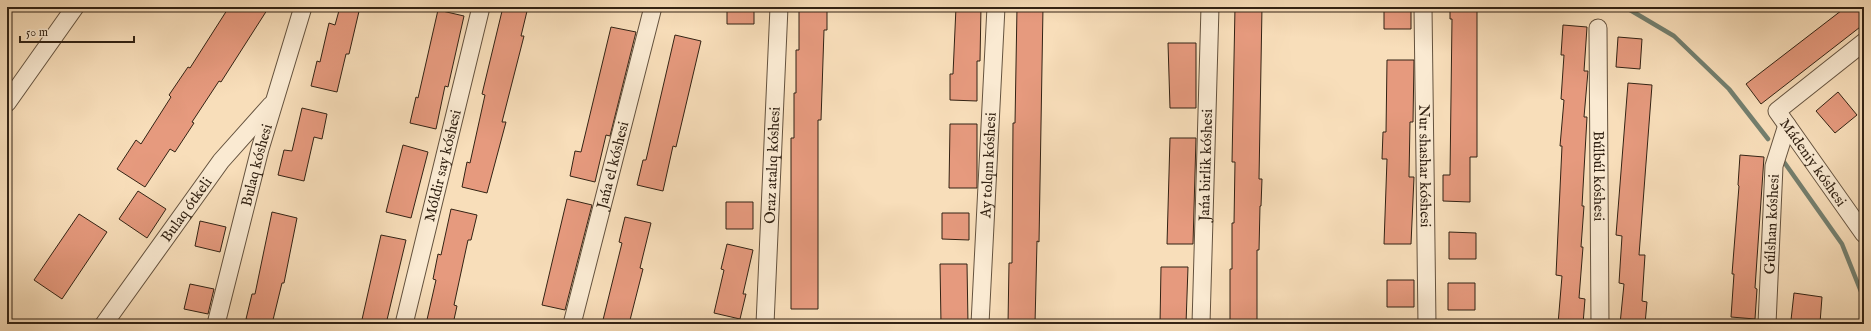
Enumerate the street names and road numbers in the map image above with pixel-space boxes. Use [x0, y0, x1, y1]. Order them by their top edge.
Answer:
street label: Nur shashar kóshesi [1415, 104, 1435, 228]
street label: Oraz atalıq kóshesi [760, 106, 784, 224]
street label: Móldir say kóshesi [420, 108, 465, 224]
street label: Jańa birlik kóshesi [1194, 109, 1217, 223]
street label: Ay tolqın kóshesi [976, 112, 1000, 220]
street label: Mádeniy kóshesi [1776, 115, 1851, 210]
street label: Jańa el kóshesi [592, 119, 633, 213]
street label: Bulaq kóshesi [236, 122, 277, 208]
street label: Búlbúl kóshesi [1589, 131, 1609, 221]
street label: Bulaq ótkeli [157, 173, 216, 246]
street label: Gúlshan kóshesi [1760, 174, 1783, 275]

